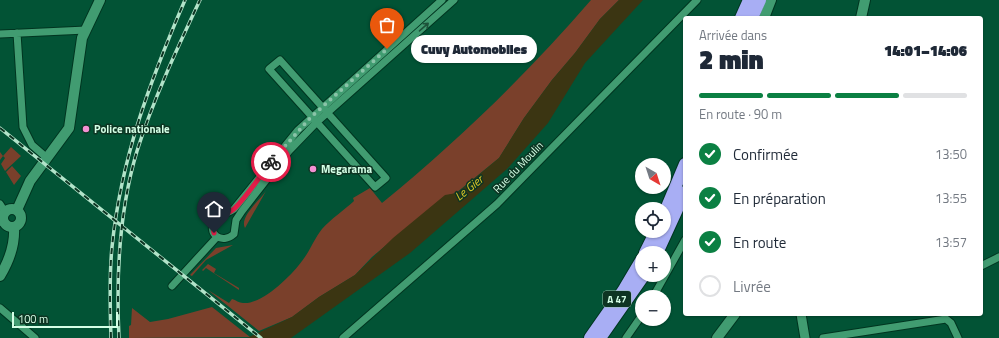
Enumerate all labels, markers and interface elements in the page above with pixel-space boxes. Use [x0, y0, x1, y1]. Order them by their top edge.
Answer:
pin [370, 8, 404, 49]
icon: bag [376, 14, 398, 36]
one-way arrow [418, 23, 428, 32]
text: Arrivée dans [699, 25, 767, 45]
callout: Cuvy Automobiles [411, 35, 537, 63]
text: Cuvy Automobiles [421, 39, 527, 59]
text: 14:01–14:06 [884, 39, 967, 62]
text: 2 min [699, 40, 764, 79]
text: En route · 90 m [699, 104, 782, 124]
place label: Police nationale [94, 121, 170, 137]
marker: Police nationale [81, 124, 91, 134]
street label: Rue du Moulin [489, 138, 547, 196]
courier [251, 142, 291, 182]
icon: check [699, 143, 721, 165]
text: Confirmée [733, 143, 798, 166]
text: 13:50 [935, 144, 967, 164]
icon: bike [260, 151, 282, 173]
north arrow [635, 158, 671, 194]
map controls [635, 158, 671, 326]
place label: Megarama [321, 161, 372, 177]
marker: Megarama [308, 164, 318, 174]
water label: Le Gier [450, 169, 489, 205]
icon: check [699, 187, 721, 209]
text: En préparation [733, 187, 826, 210]
text: 13:55 [935, 188, 967, 208]
pin [197, 192, 231, 233]
icon: home [203, 198, 225, 220]
button: locate [635, 202, 671, 238]
icon: check [699, 231, 721, 253]
text: En route [733, 231, 786, 254]
text: 13:57 [935, 232, 967, 252]
button: + [635, 246, 671, 282]
text: Livrée [733, 275, 771, 298]
button: − [635, 290, 671, 326]
road number: A 47 [603, 291, 631, 307]
scale bar [12, 310, 118, 329]
text: 100 m [18, 311, 48, 327]

